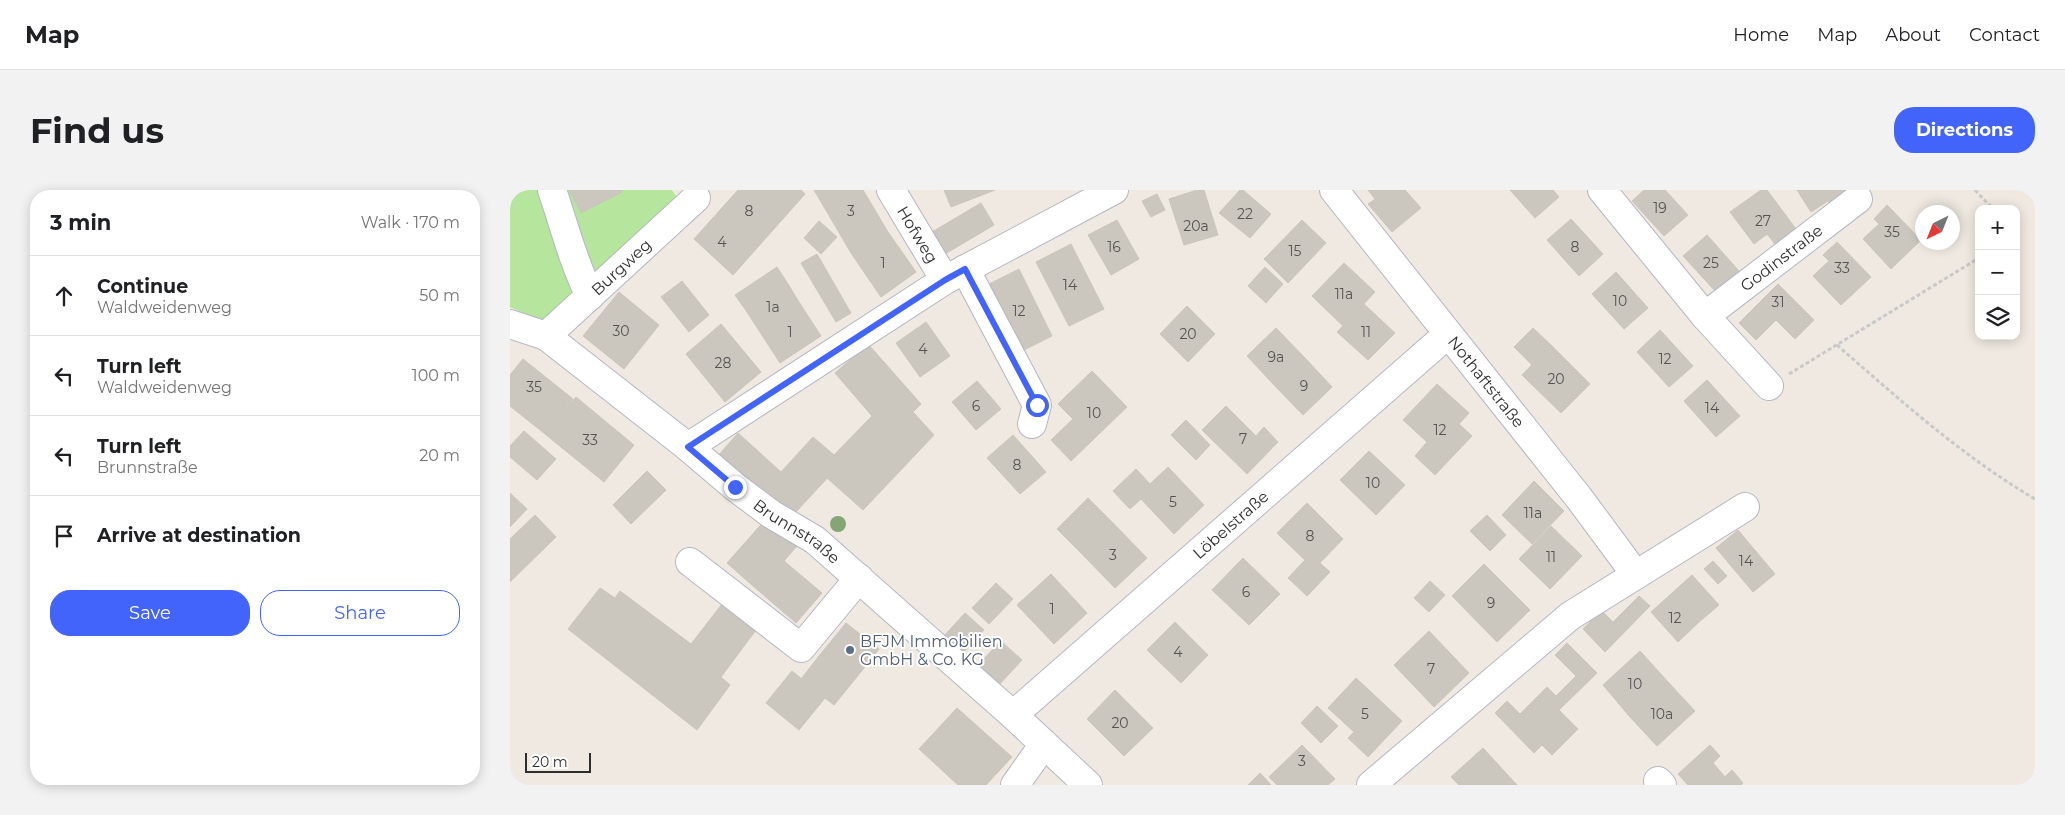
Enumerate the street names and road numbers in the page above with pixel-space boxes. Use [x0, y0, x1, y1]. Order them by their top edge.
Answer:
street label: Hofweg [893, 203, 942, 267]
street label: Godinstraße [1736, 220, 1826, 295]
street label: Burgweg [587, 235, 655, 299]
street label: Nothaftstraße [1444, 332, 1529, 431]
street label: Löbelstraße [1189, 486, 1272, 563]
street label: Brunnstraße [750, 495, 844, 567]

